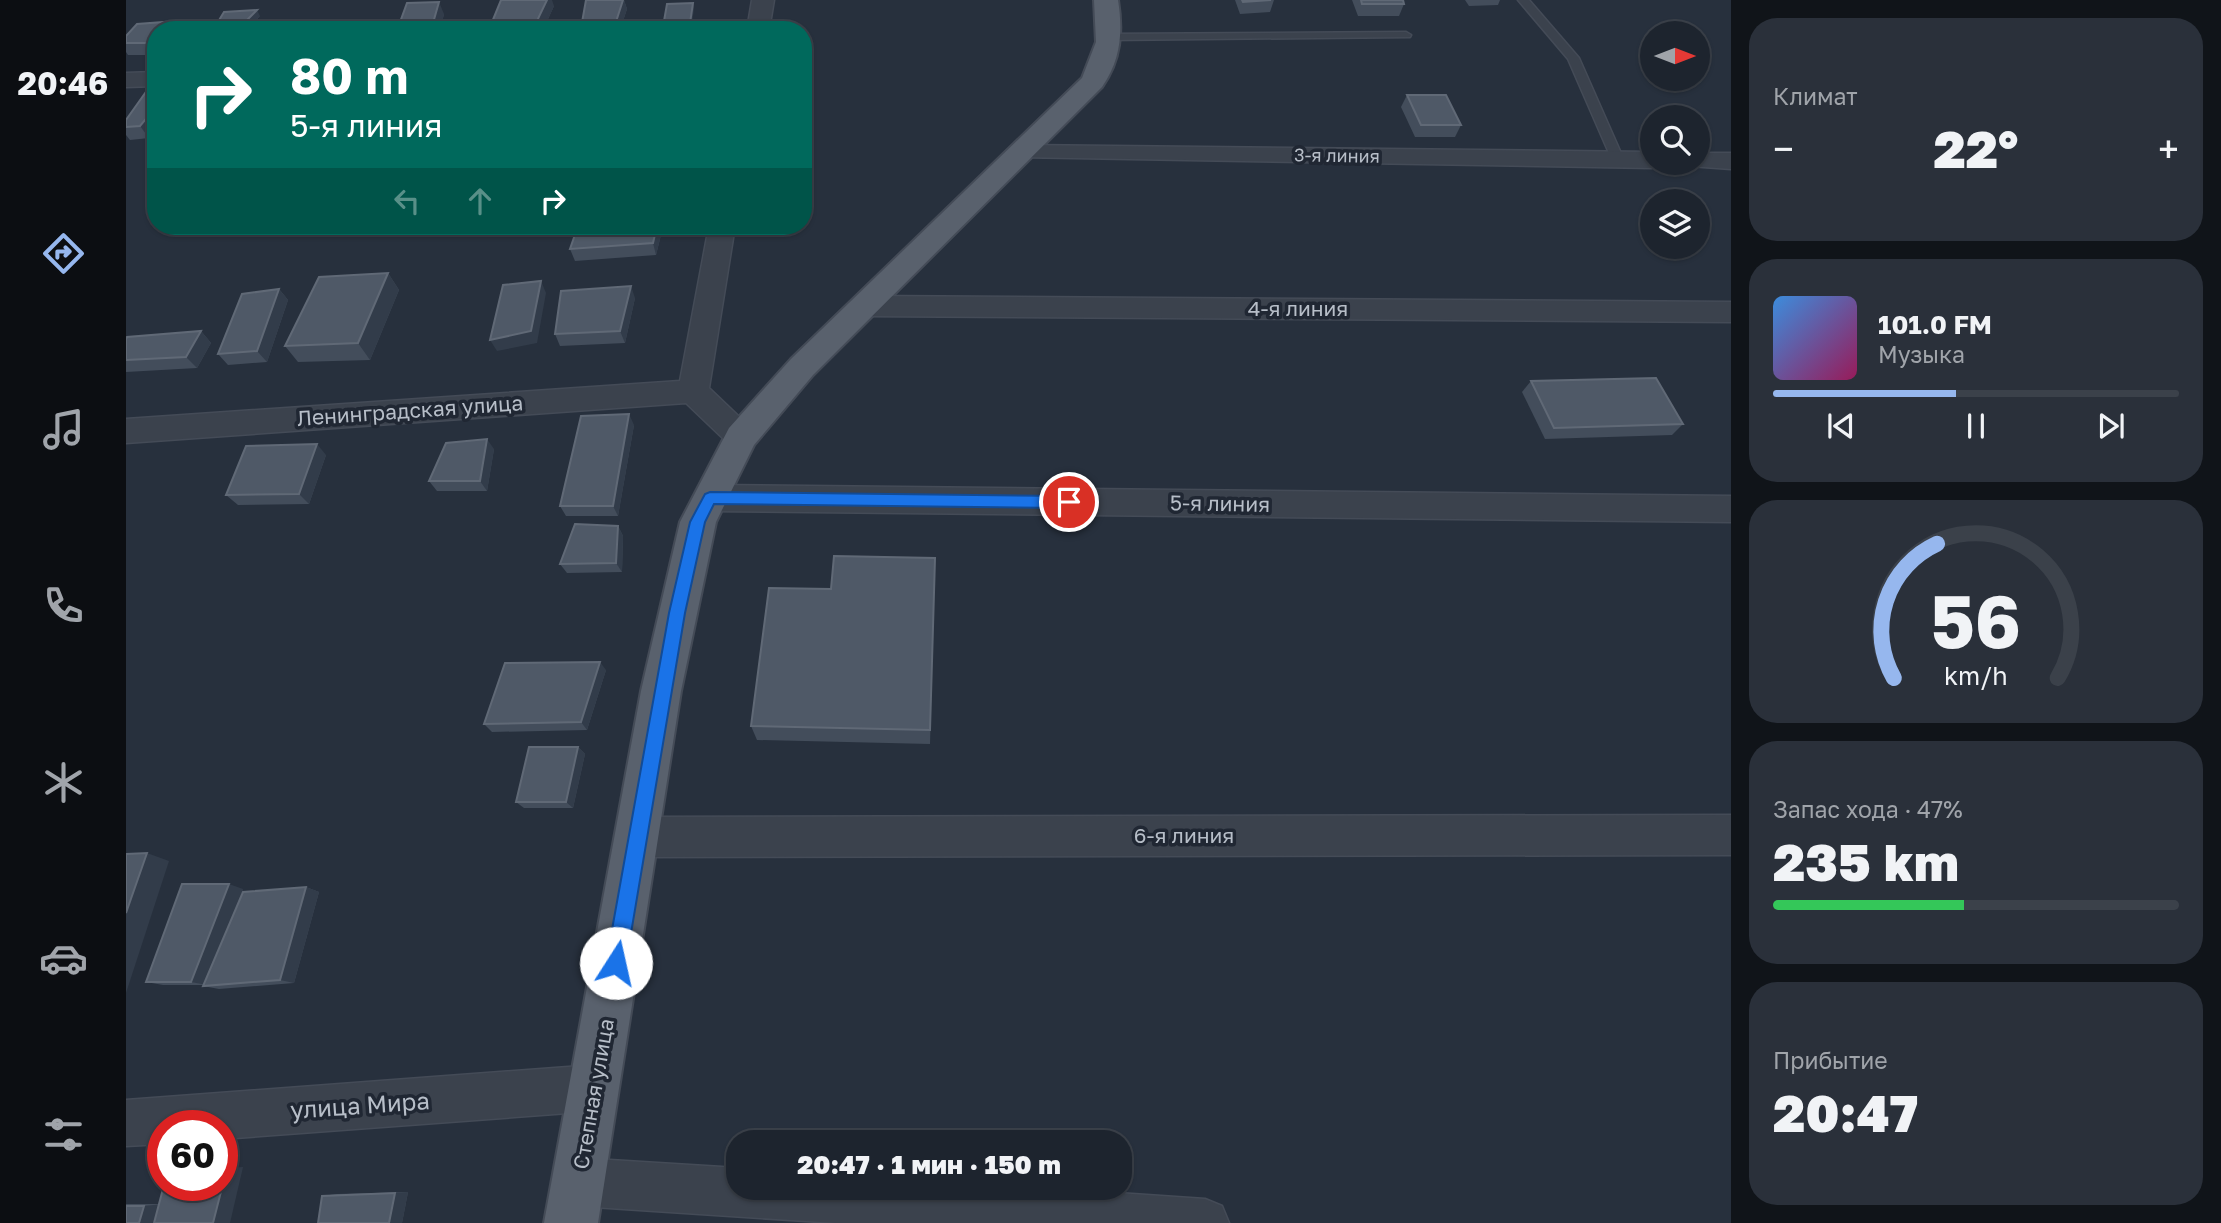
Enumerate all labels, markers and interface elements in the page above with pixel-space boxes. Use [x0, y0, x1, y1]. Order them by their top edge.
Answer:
north arrow [1640, 21, 1710, 91]
map controls [1640, 21, 1710, 259]
text: 80 m [290, 46, 408, 105]
icon: right [175, 49, 266, 140]
text: 20:46 [18, 64, 108, 102]
text: Климат [1773, 82, 1858, 110]
button: search [1640, 105, 1710, 175]
text: 5-я линия [290, 106, 442, 144]
text: 22° [1934, 117, 2018, 179]
text: − [1773, 126, 1794, 171]
text: + [2158, 126, 2179, 171]
street label: 3-я линия [1294, 143, 1380, 167]
icon: left [388, 182, 426, 220]
icon: ahead [461, 182, 499, 220]
icon: right [534, 182, 572, 220]
button: layers [1640, 189, 1710, 259]
icon: directions [39, 229, 88, 278]
street label: 4-я линия [1248, 295, 1348, 321]
text: 101.0 FM [1878, 309, 1992, 340]
text: Музыка [1878, 340, 1965, 368]
street label: Ленинградская улица [296, 389, 524, 431]
icon: music [39, 405, 88, 454]
icon: previous [1822, 407, 1860, 445]
icon: pause [1957, 407, 1995, 445]
icon: next [2092, 407, 2130, 445]
pin [1039, 472, 1099, 532]
icon: arrive [1050, 483, 1088, 521]
street label: 5-я линия [1170, 489, 1270, 517]
text: 56 [1931, 577, 2021, 664]
icon: phone [39, 581, 88, 630]
text: km/h [1944, 659, 2008, 690]
icon: climate [39, 758, 88, 807]
text: Запас хода · 47% [1773, 795, 1963, 823]
street label: 6-я линия [1134, 822, 1234, 848]
text: 235 km [1773, 830, 1959, 892]
position arrow [579, 926, 653, 1000]
icon: car [39, 934, 88, 983]
street label: Степная улица [567, 1016, 619, 1171]
text: Прибытие [1773, 1046, 1888, 1074]
text: 20:47 [1773, 1081, 1918, 1143]
street label: улица Мира [289, 1085, 431, 1124]
icon: filters [39, 1110, 88, 1159]
speed limit sign: 60 [147, 1110, 238, 1201]
text: 20:47 · 1 мин · 150 m [797, 1149, 1061, 1180]

